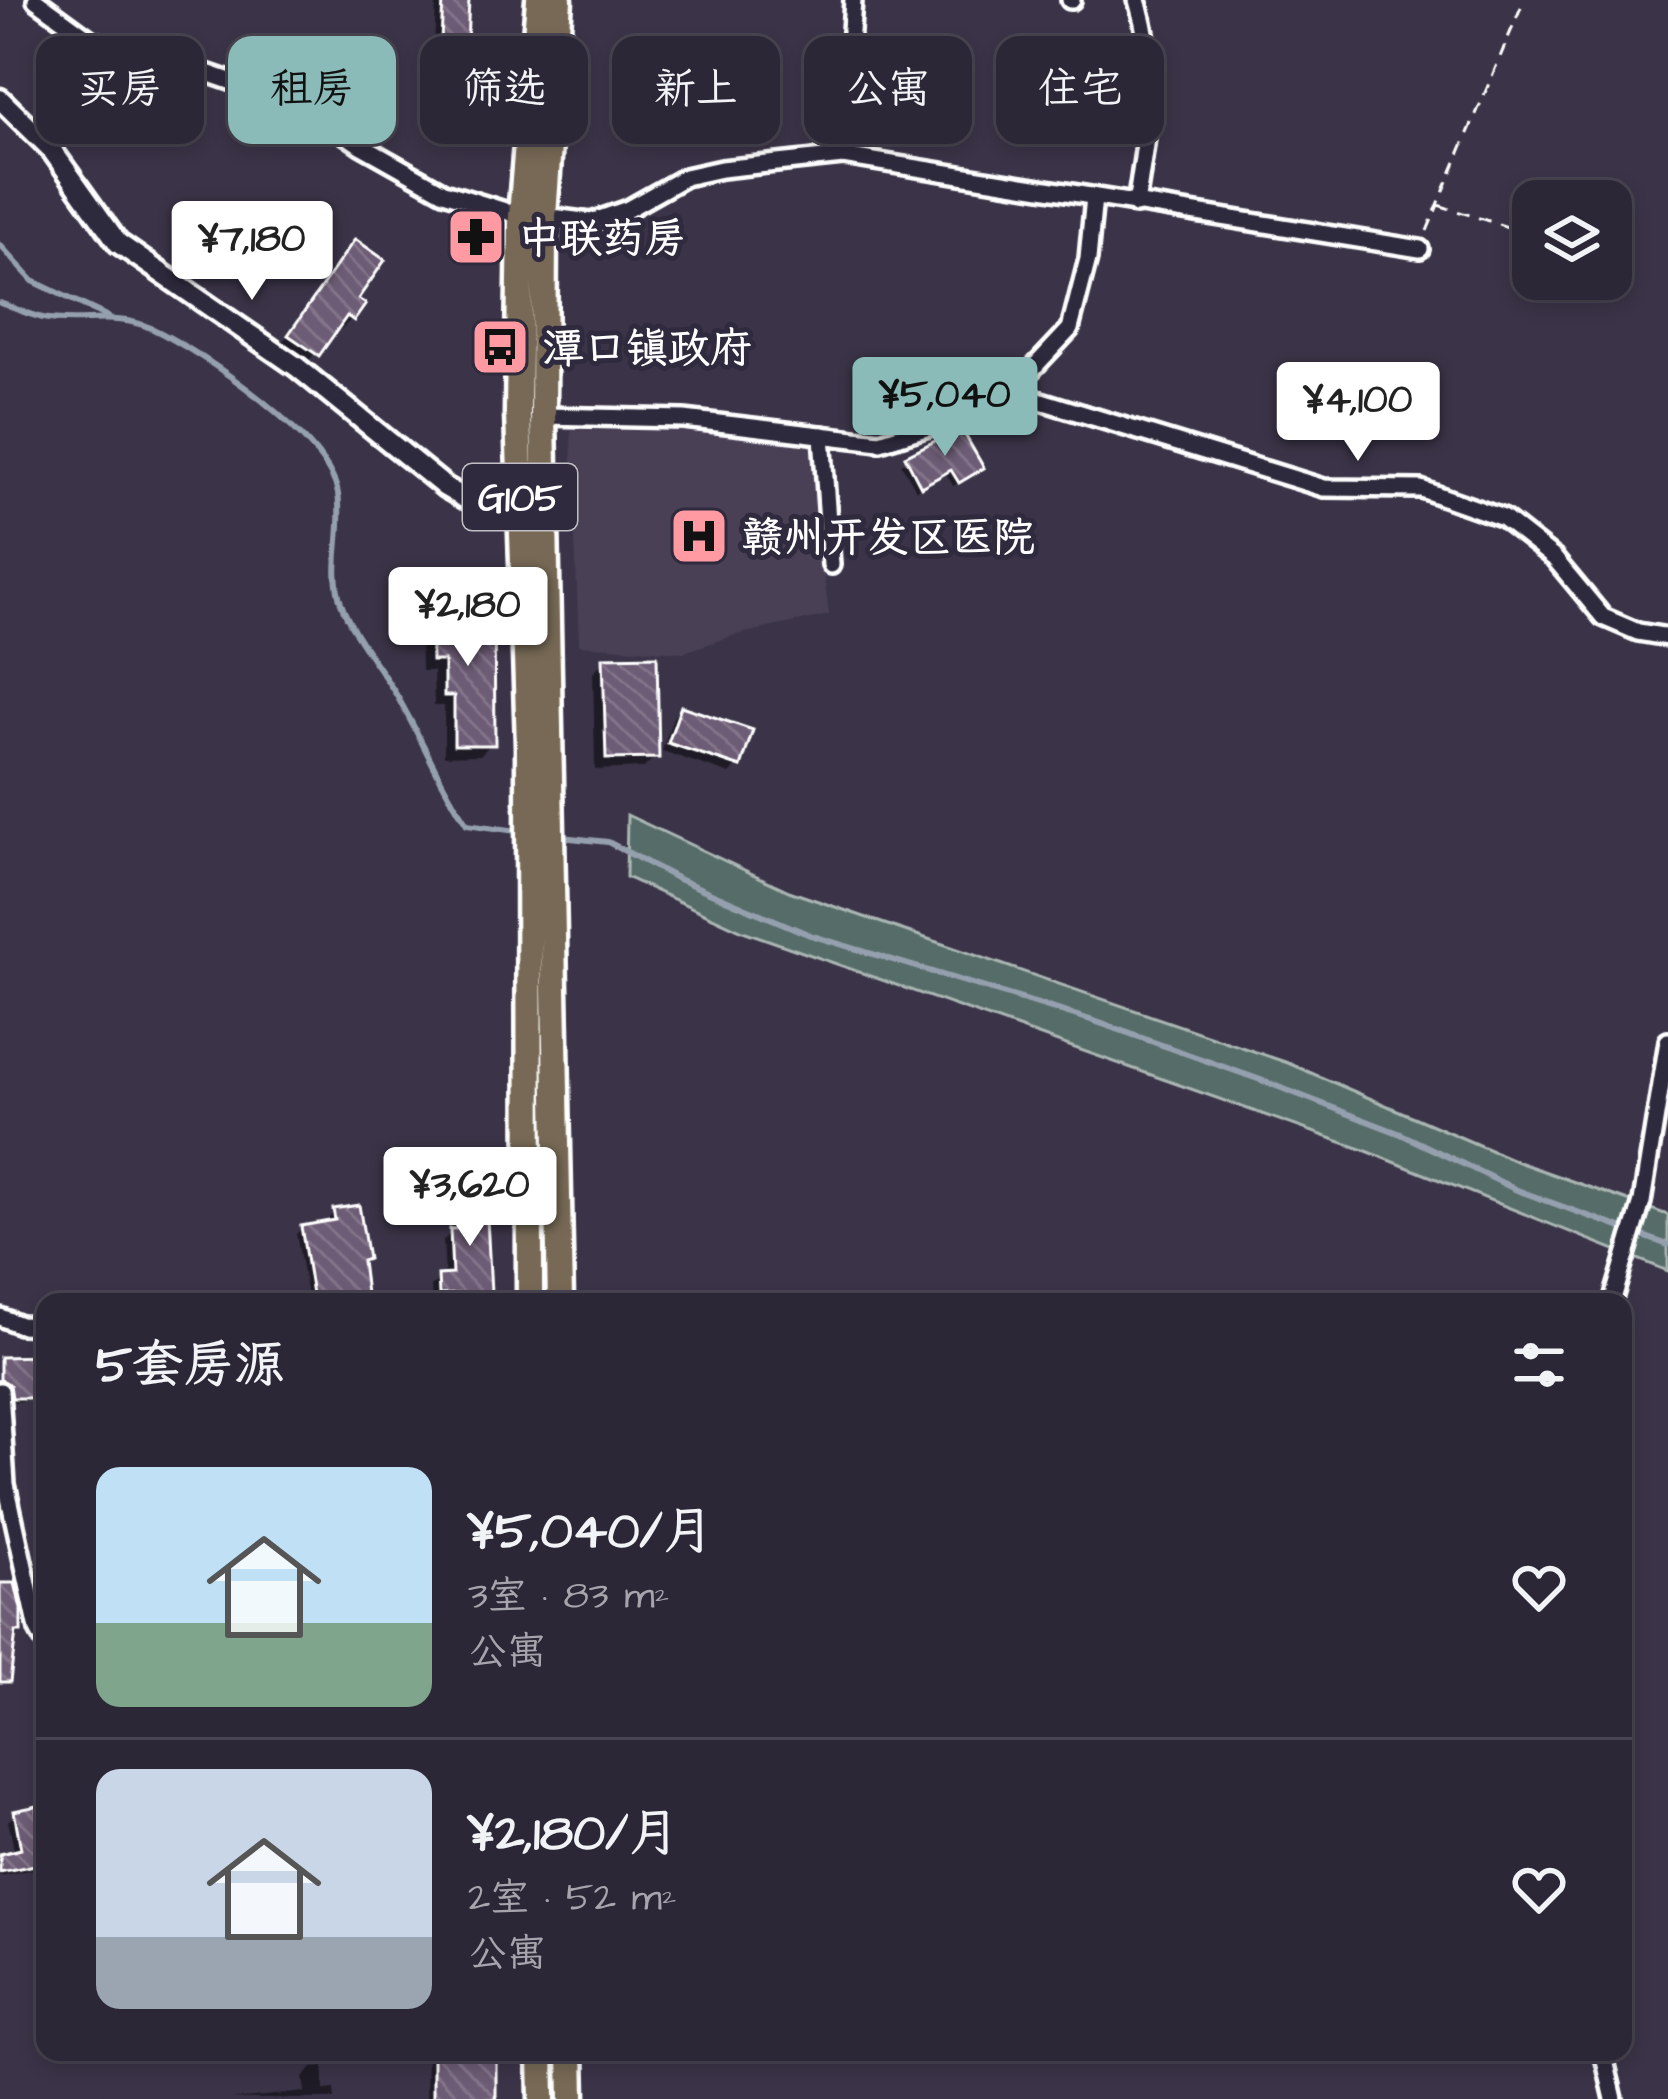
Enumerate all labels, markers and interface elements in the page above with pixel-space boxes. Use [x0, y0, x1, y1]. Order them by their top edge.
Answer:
chip: 买房 [36, 36, 204, 144]
chip: 租房 [228, 36, 396, 144]
chip: 筛选 [420, 36, 588, 144]
chip: 新上 [612, 36, 780, 144]
chip: 公寓 [804, 36, 972, 144]
chip: 住宅 [996, 36, 1164, 144]
map controls [1512, 180, 1632, 300]
button: layers [1512, 180, 1632, 300]
pin: ¥7,180 [154, 201, 350, 303]
pharmacy icon: 中联药房 [445, 206, 507, 268]
place label: 中联药房 [518, 211, 686, 269]
text: ¥7,180 [199, 213, 305, 267]
bus stop icon: 潭口镇政府 [469, 316, 531, 378]
place label: 潭口镇政府 [542, 321, 752, 379]
pin: ¥5,040 [847, 357, 1043, 459]
pin: ¥4,100 [1260, 362, 1456, 464]
text: ¥5,040 [879, 369, 1011, 423]
text: ¥4,100 [1304, 374, 1412, 428]
road number: G105 [463, 464, 577, 530]
hospital icon: 赣州开发区医院 [668, 505, 730, 567]
place label: 赣州开发区医院 [741, 510, 1035, 568]
pin: ¥2,180 [370, 567, 566, 669]
text: ¥2,180 [416, 579, 520, 633]
pin: ¥3,620 [372, 1147, 568, 1249]
text: ¥3,620 [411, 1159, 529, 1213]
text: 5套房源 [96, 1331, 285, 1402]
icon: filters [1506, 1332, 1572, 1398]
text: ¥5,040/月 [468, 1497, 714, 1568]
icon: home [192, 1515, 336, 1659]
icon: heart [1506, 1554, 1572, 1620]
text: 3室 · 83 m² [468, 1570, 669, 1624]
text: 公寓 [468, 1626, 546, 1680]
text: ¥2,180/月 [468, 1799, 679, 1870]
icon: home [192, 1817, 336, 1961]
icon: heart [1506, 1856, 1572, 1922]
text: 2室 · 52 m² [468, 1872, 677, 1926]
text: 公寓 [468, 1928, 546, 1982]

